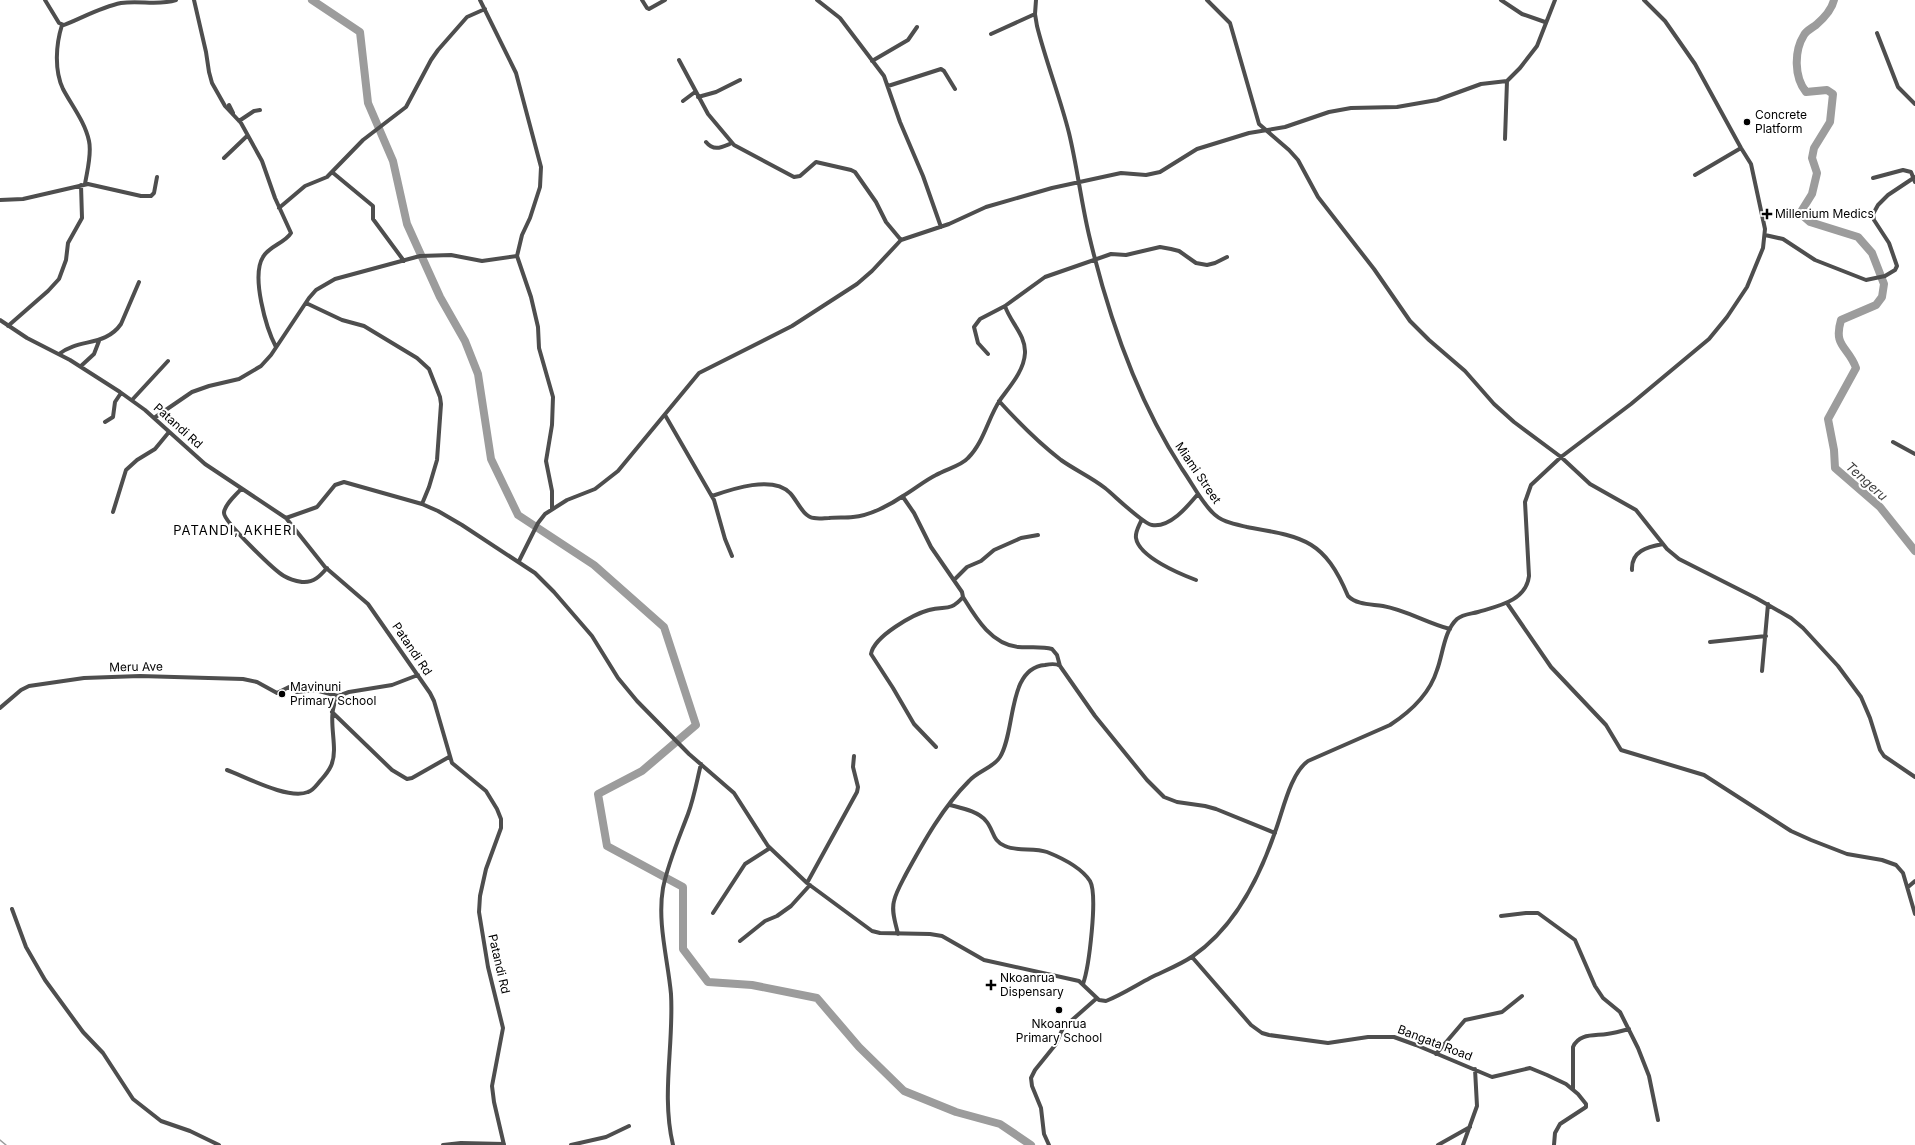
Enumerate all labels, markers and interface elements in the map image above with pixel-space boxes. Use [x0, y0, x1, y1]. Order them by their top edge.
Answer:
place label: Concrete Platform [1755, 107, 1807, 136]
marker: Concrete Platform [1742, 117, 1752, 127]
place label: Millenium Medics [1775, 206, 1874, 221]
marker: Millenium Medics [1762, 209, 1772, 219]
street label: Patandi Rd [151, 400, 206, 452]
street label: Miami Street [1172, 439, 1225, 506]
water label: Tengeru [1843, 458, 1891, 504]
district label: PATANDI, AKHERI [173, 522, 297, 538]
street label: Patandi Rd [389, 619, 436, 678]
street label: Meru Ave [109, 659, 163, 674]
place label: Mavinuni Primary School [290, 679, 376, 708]
marker: Mavinuni Primary School [277, 689, 287, 699]
street label: Patandi Rd [485, 933, 514, 995]
place label: Nkoanrua Dispensary [1000, 970, 1064, 999]
marker: Nkoanrua Dispensary [985, 979, 997, 991]
marker: Nkoanrua Primary School [1054, 1005, 1064, 1015]
place label: Nkoanrua Primary School [1016, 1016, 1102, 1045]
street label: Bangata Road [1396, 1021, 1475, 1064]

